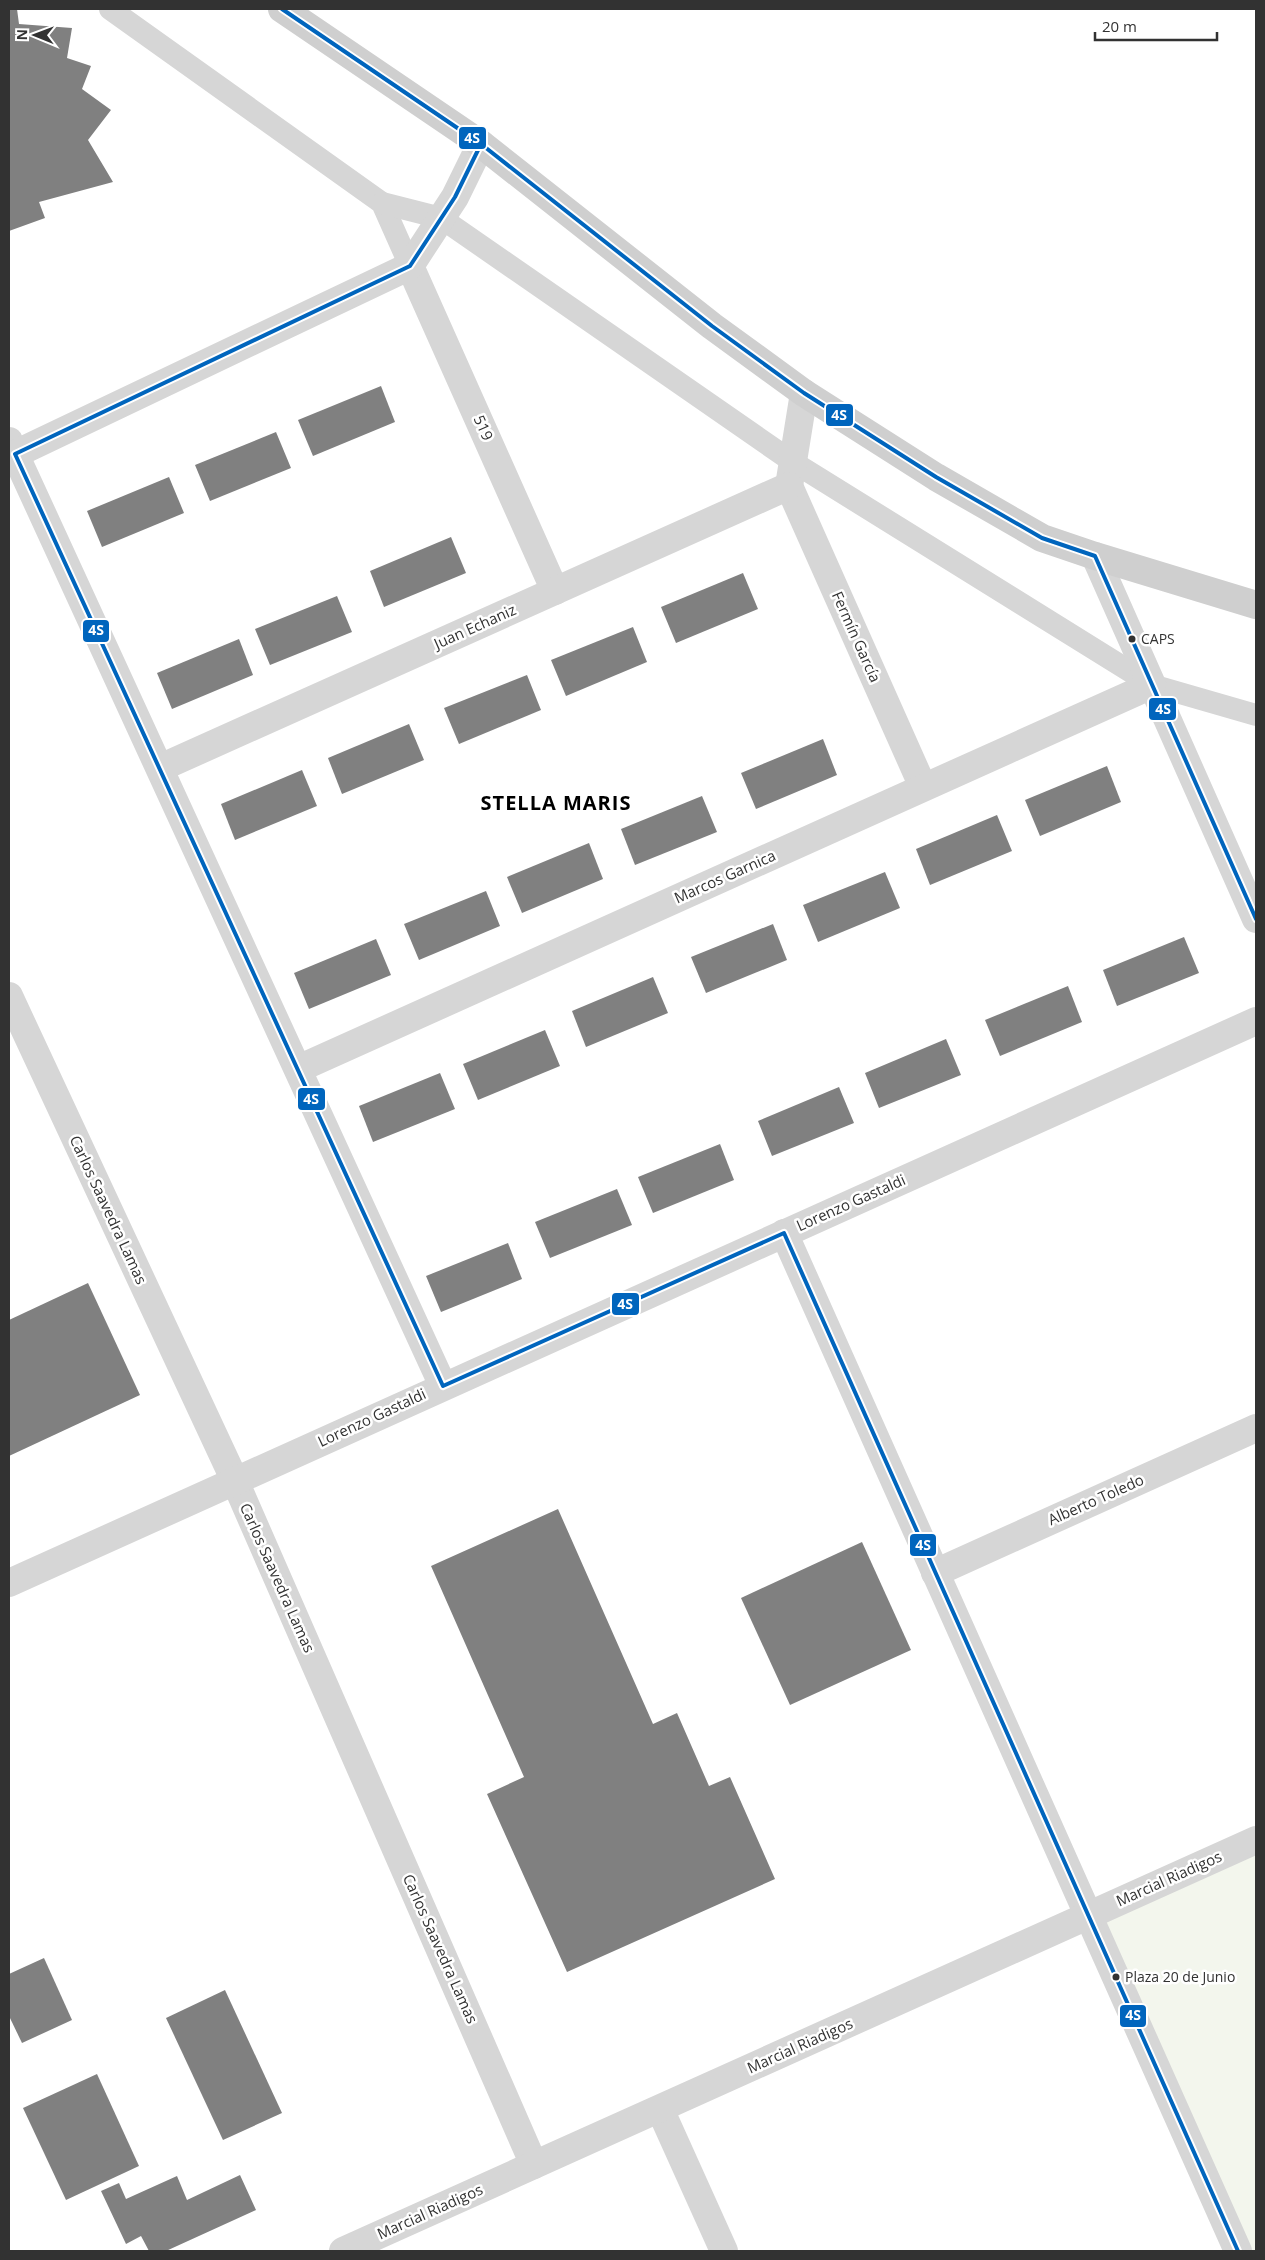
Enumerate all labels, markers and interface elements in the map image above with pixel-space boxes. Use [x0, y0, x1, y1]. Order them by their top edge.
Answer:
north arrow [10, 10, 60, 60]
scale bar [1095, 10, 1218, 42]
text: 20 m [1102, 16, 1137, 36]
text: N [12, 29, 31, 41]
line badge: 4S [458, 126, 487, 150]
text: 4S [464, 128, 480, 147]
line badge: 4S [825, 403, 854, 427]
text: 4S [831, 405, 847, 424]
street label: 519 [470, 412, 498, 443]
street label: Fermín García [828, 588, 886, 685]
street label: Juan Echaniz [429, 599, 519, 654]
line badge: 4S [82, 619, 110, 643]
text: 4S [88, 620, 104, 639]
place label: CAPS [1141, 629, 1175, 648]
marker: CAPS [1127, 634, 1137, 644]
line badge: 4S [1148, 697, 1177, 721]
text: 4S [1155, 699, 1171, 718]
district label: STELLA MARIS [481, 789, 631, 816]
street label: Marcos Garnica [671, 845, 778, 907]
line badge: 4S [297, 1087, 326, 1111]
text: 4S [303, 1089, 319, 1108]
street label: Carlos Saavedra Lamas [66, 1132, 152, 1287]
street label: Lorenzo Gastaldi [793, 1169, 908, 1235]
line badge: 4S [611, 1292, 640, 1316]
text: 4S [617, 1294, 633, 1313]
street label: Lorenzo Gastaldi [314, 1383, 429, 1451]
street label: Alberto Toledo [1044, 1469, 1147, 1529]
street label: Carlos Saavedra Lamas [236, 1500, 320, 1656]
line badge: 4S [909, 1533, 937, 1557]
text: 4S [915, 1535, 931, 1554]
street label: Marcial Riadigos [1113, 1846, 1225, 1910]
street label: Carlos Saavedra Lamas [399, 1871, 483, 2027]
place label: Plaza 20 de Junio [1125, 1967, 1235, 1986]
marker: Plaza 20 de Junio [1111, 1972, 1121, 1982]
line badge: 4S [1119, 2004, 1147, 2028]
text: 4S [1125, 2005, 1141, 2024]
street label: Marcial Riadigos [744, 2013, 856, 2077]
street label: Marcial Riadigos [374, 2179, 486, 2243]

